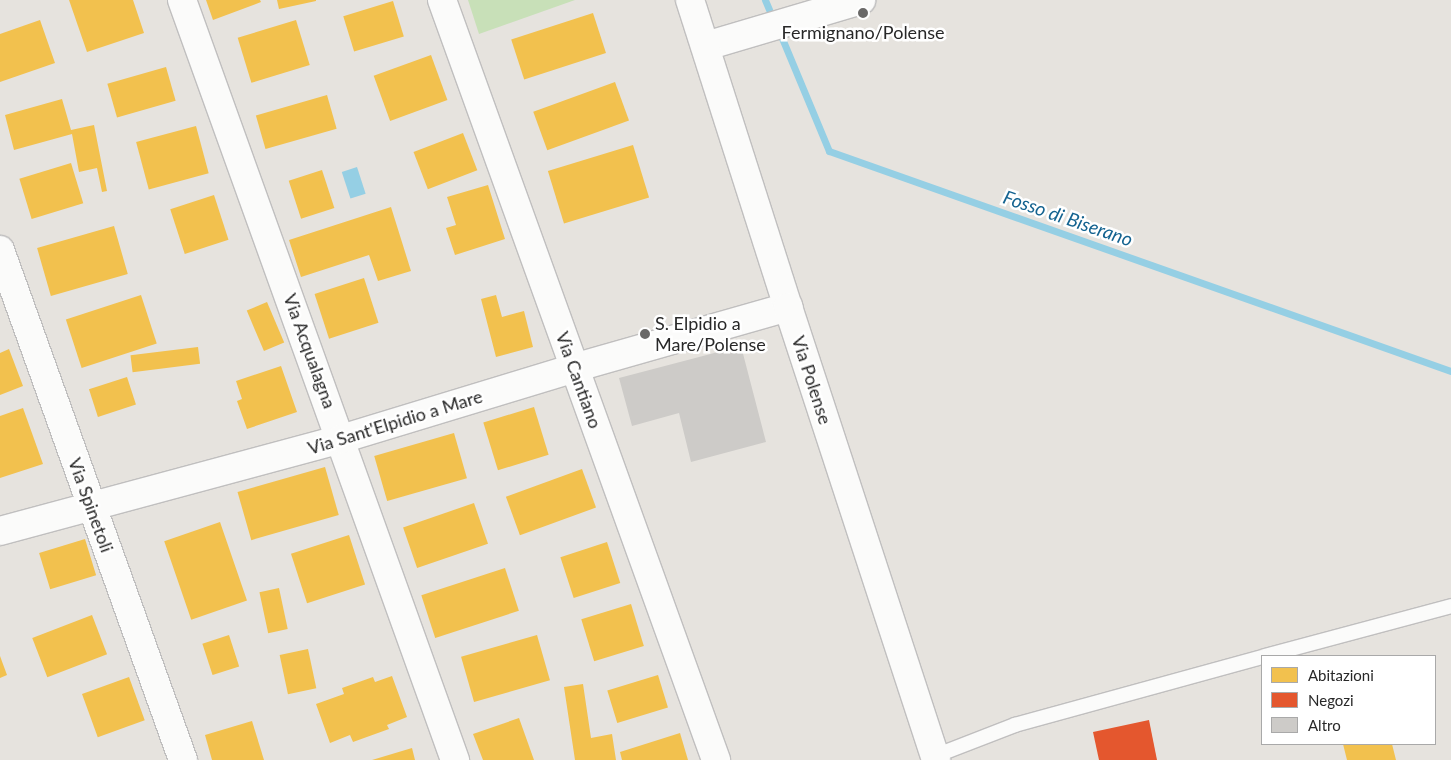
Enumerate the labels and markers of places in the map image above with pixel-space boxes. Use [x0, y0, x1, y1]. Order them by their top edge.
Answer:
marker: Fermignano/Polense [857, 7, 869, 19]
place label: Fermignano/Polense [782, 21, 944, 43]
place label: S. Elpidio a Mare/Polense [655, 313, 766, 356]
marker: S. Elpidio a Mare/Polense [639, 328, 651, 340]

